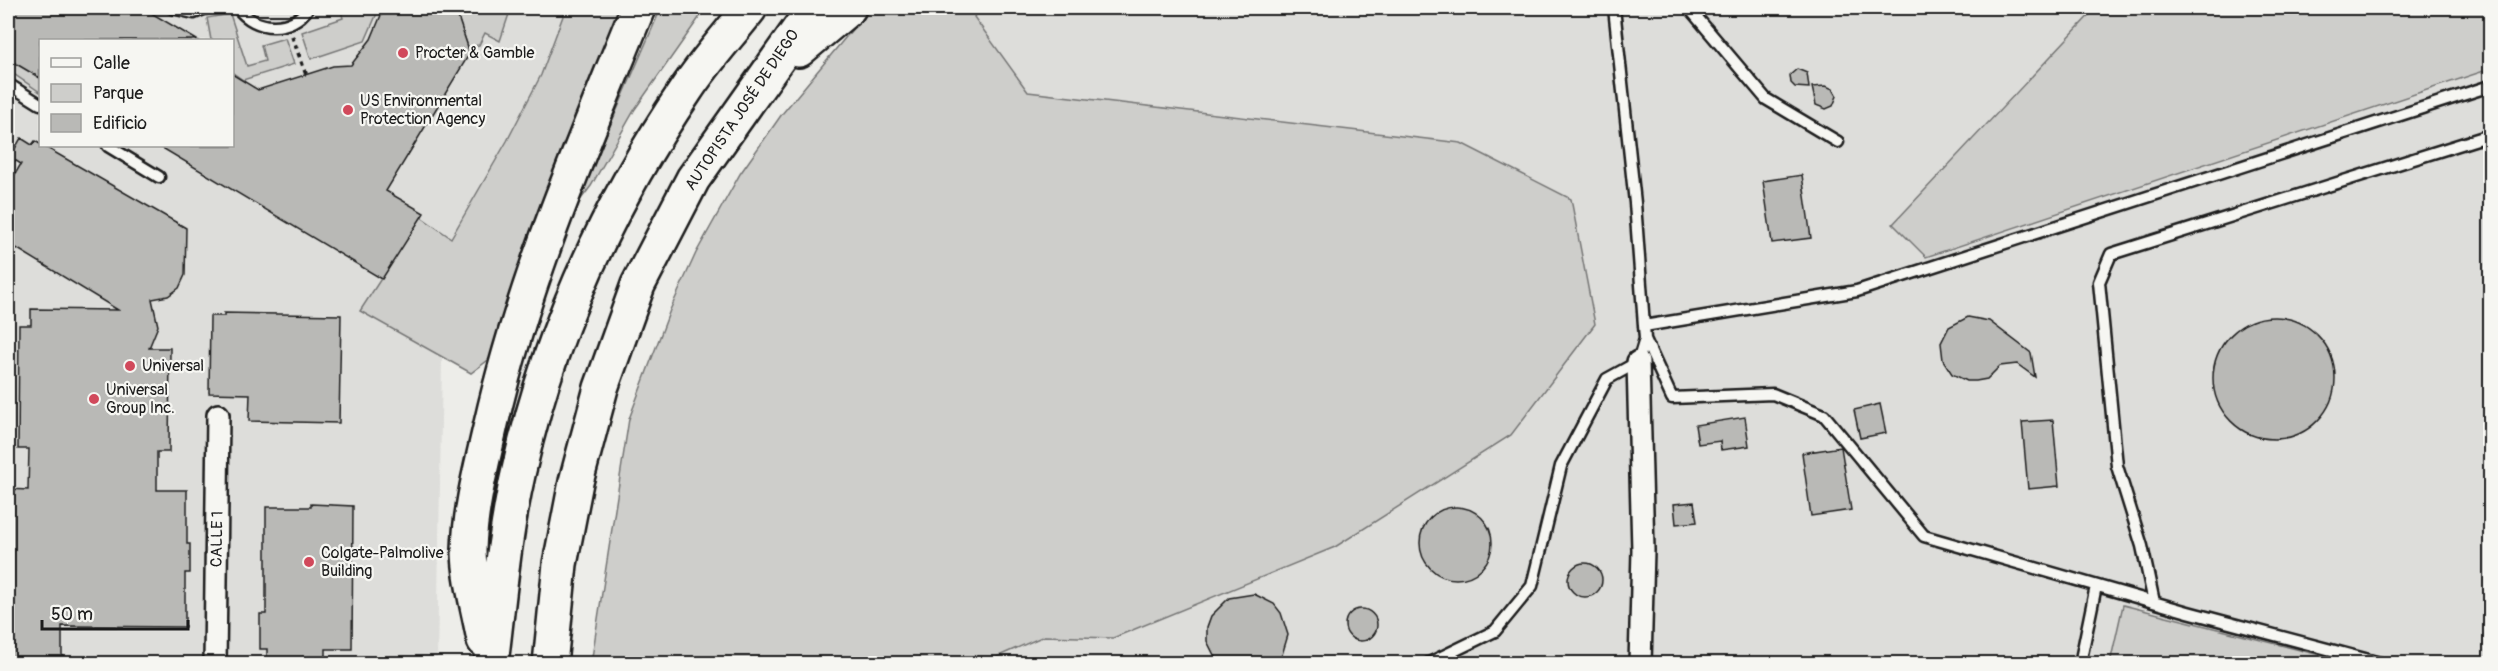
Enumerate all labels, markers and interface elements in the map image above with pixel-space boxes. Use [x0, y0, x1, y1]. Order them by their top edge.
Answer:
street label: AUTOPISTA JOSÉ DE DIEGO [681, 26, 803, 194]
legend [39, 39, 234, 147]
place label: Procter & Gamble [415, 43, 535, 63]
marker: Procter & Gamble [396, 46, 410, 60]
text: Calle [93, 52, 130, 75]
text: Parque [93, 82, 143, 105]
place label: US Environmental Protection Agency [360, 91, 485, 129]
marker: US Environmental Protection Agency [341, 103, 355, 117]
text: Edificio [93, 112, 147, 135]
place label: Universal [142, 356, 204, 376]
marker: Universal [123, 359, 137, 373]
place label: Universal Group Inc. [106, 380, 175, 418]
marker: Universal Group Inc. [87, 392, 101, 406]
street label: CALLE 1 [207, 511, 227, 567]
place label: Colgate-Palmolive Building [321, 543, 444, 581]
marker: Colgate-Palmolive Building [302, 555, 316, 569]
scale bar [42, 593, 188, 631]
text: 50 m [51, 603, 93, 626]

